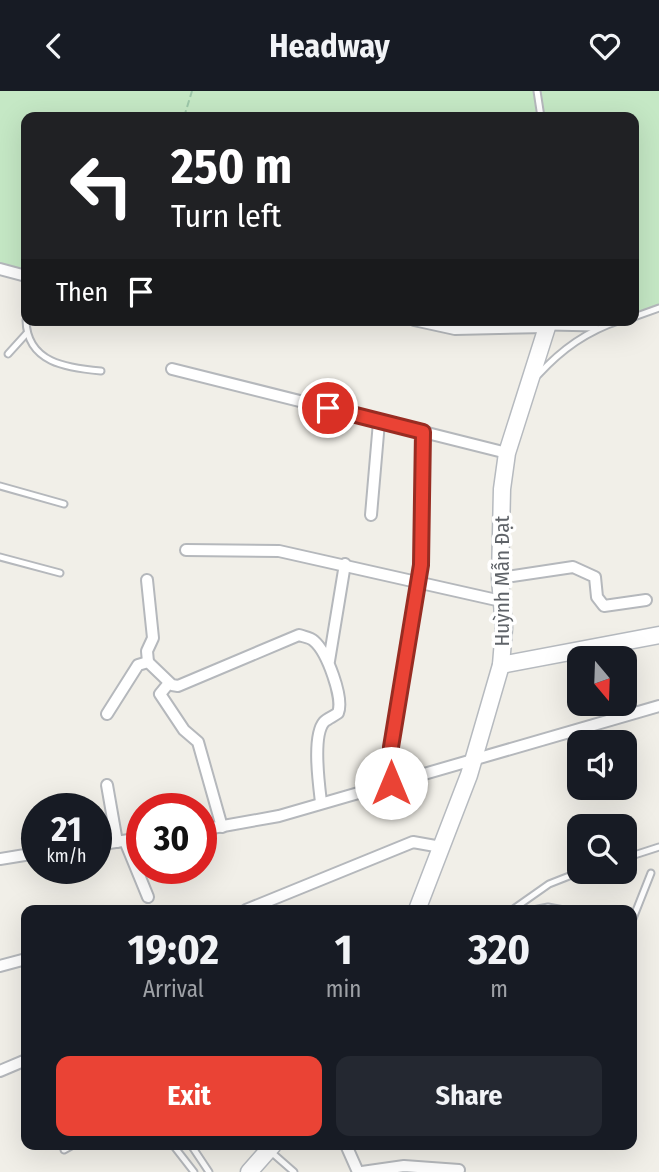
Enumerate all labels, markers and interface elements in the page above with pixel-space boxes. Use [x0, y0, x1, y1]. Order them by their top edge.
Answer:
icon: back [35, 27, 73, 65]
text: Headway [269, 27, 390, 65]
icon: heart [586, 27, 624, 65]
text: 250 m [171, 137, 292, 196]
icon: left [56, 140, 147, 231]
text: Turn left [171, 197, 281, 235]
icon: arrive [122, 273, 160, 311]
text: Then [56, 277, 108, 308]
pin [298, 378, 358, 438]
icon: arrive [309, 389, 347, 427]
street label: Huỳnh Mẫn Đạt [489, 515, 515, 646]
north arrow [567, 646, 637, 716]
map controls [567, 646, 637, 884]
button: sound [567, 730, 637, 800]
position arrow [354, 746, 428, 820]
speed limit sign: 30 [126, 793, 217, 884]
text: 21 [51, 808, 82, 850]
button: search [567, 814, 637, 884]
text: km/h [46, 845, 87, 867]
text: 19:02 [128, 925, 219, 975]
text: 1 [335, 925, 352, 975]
text: 320 [468, 925, 530, 975]
text: Arrival [143, 975, 204, 1003]
text: min [326, 975, 361, 1003]
text: m [490, 975, 508, 1003]
button: Exit [56, 1056, 322, 1136]
button: Share [336, 1056, 602, 1136]

